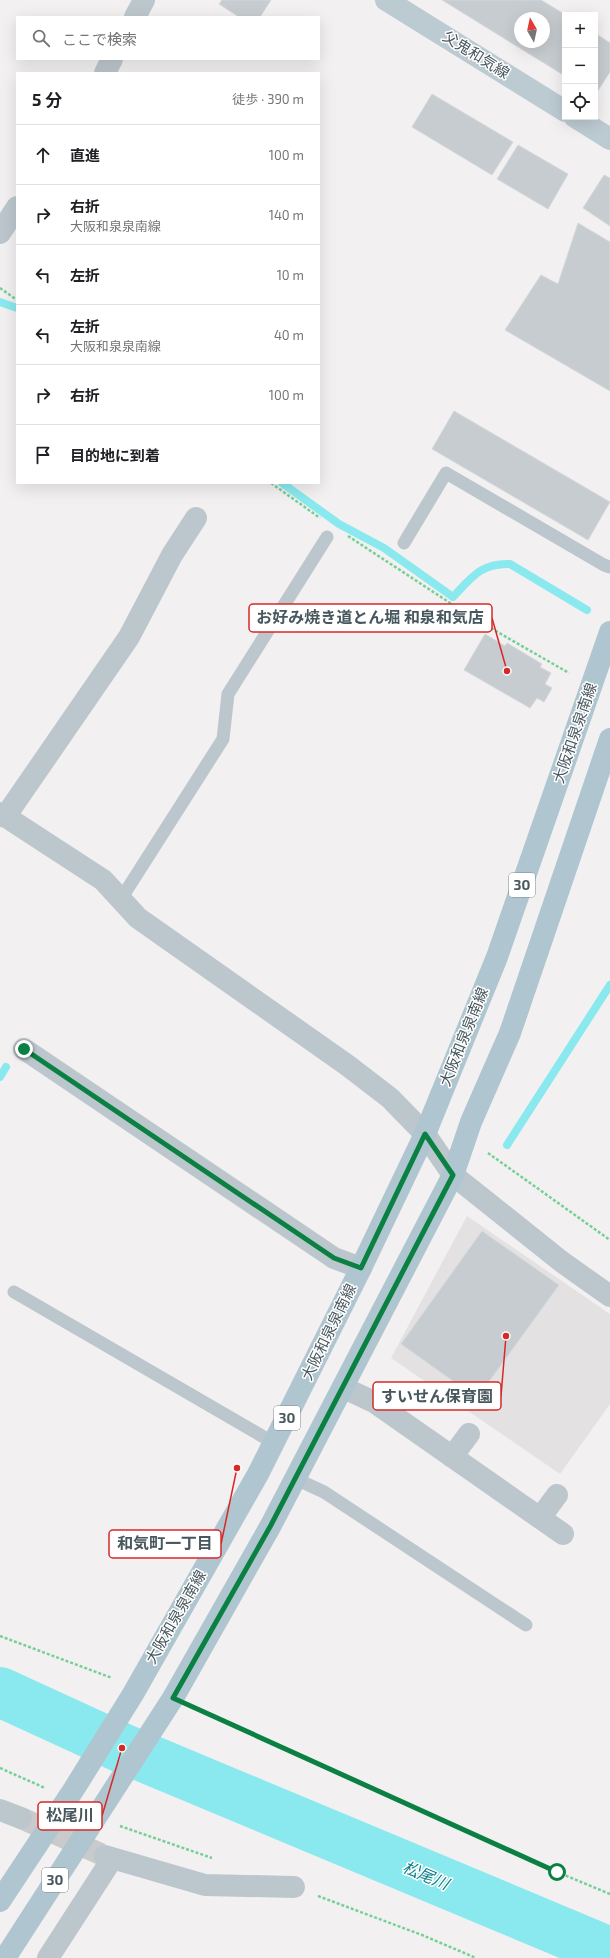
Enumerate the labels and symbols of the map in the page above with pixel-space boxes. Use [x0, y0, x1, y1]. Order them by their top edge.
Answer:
north arrow [514, 12, 550, 48]
street label: 父鬼和気線 [440, 27, 513, 82]
callout: お好み焼き道とん堀 和泉和気店 [249, 604, 492, 632]
text: お好み焼き道とん堀 和泉和気店 [256, 607, 484, 626]
street label: 大阪和泉泉南線 [548, 680, 600, 785]
road number: 30 [509, 873, 535, 897]
street label: 大阪和泉泉南線 [435, 985, 491, 1089]
route end [15, 1040, 33, 1058]
street label: 大阪和泉泉南線 [297, 1280, 359, 1383]
callout: すいせん保育園 [373, 1382, 501, 1410]
text: すいせん保育園 [381, 1386, 493, 1405]
road number: 30 [274, 1406, 300, 1430]
callout: 和気町一丁目 [109, 1530, 221, 1558]
text: 和気町一丁目 [117, 1533, 213, 1552]
street label: 大阪和泉泉南線 [141, 1567, 209, 1666]
callout: 松尾川 [38, 1802, 102, 1830]
text: 松尾川 [46, 1805, 94, 1824]
water label: 松尾川 [400, 1856, 454, 1893]
route start [548, 1863, 566, 1881]
road number: 30 [42, 1868, 68, 1892]

